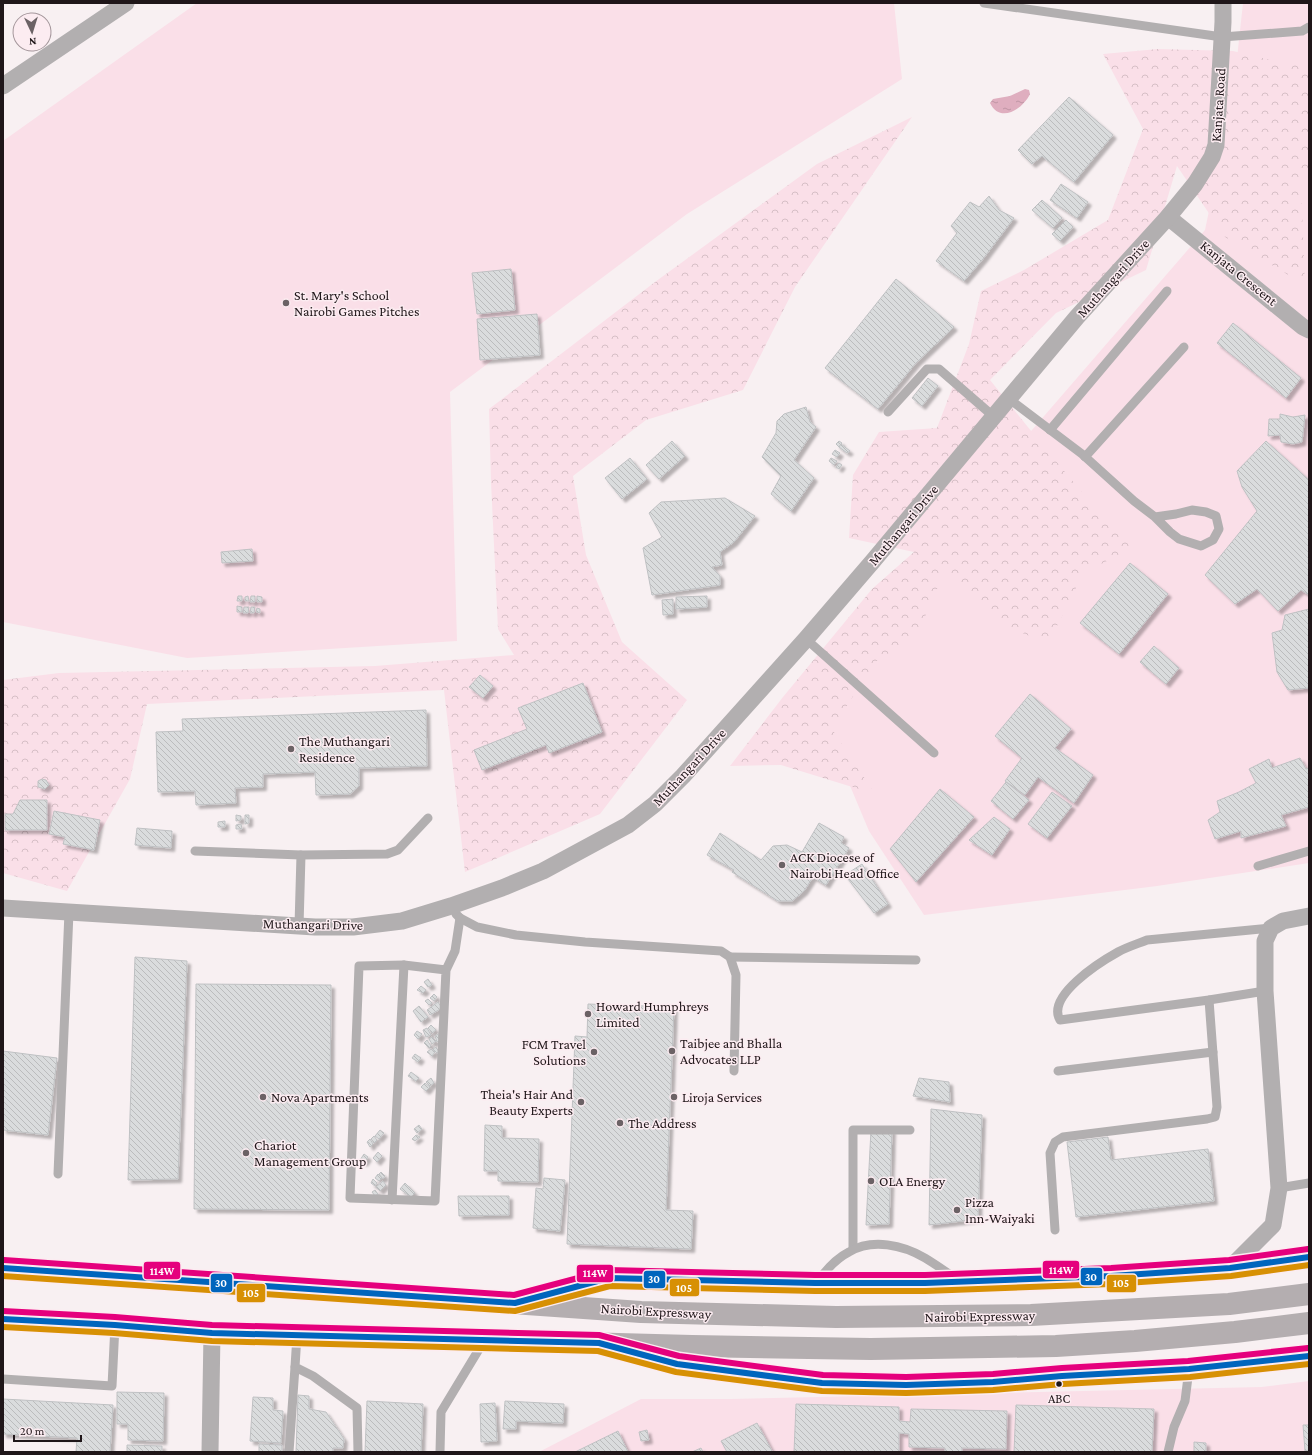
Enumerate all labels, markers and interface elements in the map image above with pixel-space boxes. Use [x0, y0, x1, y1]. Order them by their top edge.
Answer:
north arrow [12, 12, 52, 52]
text: N [28, 36, 37, 48]
street label: Kanjata Road [1207, 67, 1230, 142]
street label: Muthangari Drive [1074, 235, 1152, 321]
street label: Kanjata Crescent [1197, 237, 1281, 310]
place label: St. Mary's School Nairobi Games Pitches [294, 287, 419, 319]
marker: St. Mary's School Nairobi Games Pitches [281, 298, 291, 308]
street label: Muthangari Drive [865, 482, 941, 568]
street label: Muthangari Drive [649, 725, 729, 809]
place label: The Muthangari Residence [299, 733, 390, 765]
marker: The Muthangari Residence [286, 744, 296, 754]
place label: ACK Diocese of Nairobi Head Office [790, 849, 899, 881]
marker: ACK Diocese of Nairobi Head Office [777, 860, 787, 870]
street label: Muthangari Drive [263, 915, 363, 933]
place label: Howard Humphreys Limited [596, 998, 709, 1030]
marker: Howard Humphreys Limited [583, 1009, 593, 1019]
place label: Taibjee and Bhalla Advocates LLP [680, 1035, 783, 1067]
place label: FCM Travel Solutions [522, 1036, 586, 1068]
marker: Taibjee and Bhalla Advocates LLP [667, 1046, 677, 1056]
marker: FCM Travel Solutions [589, 1047, 599, 1057]
place label: Theia's Hair And Beauty Experts [480, 1086, 574, 1118]
place label: Nova Apartments [271, 1089, 369, 1105]
place label: Liroja Services [682, 1089, 762, 1106]
marker: Nova Apartments [258, 1092, 268, 1102]
marker: Liroja Services [669, 1092, 679, 1102]
marker: Theia's Hair And Beauty Experts [576, 1097, 586, 1107]
place label: The Address [628, 1115, 696, 1131]
marker: The Address [615, 1118, 625, 1128]
place label: Chariot Management Group [254, 1137, 366, 1169]
marker: Chariot Management Group [241, 1148, 251, 1158]
place label: OLA Energy [879, 1173, 946, 1189]
marker: OLA Energy [866, 1176, 876, 1186]
place label: Pizza Inn-Waiyaki [965, 1194, 1035, 1226]
marker: Pizza Inn-Waiyaki [952, 1205, 962, 1215]
line badge: 114W [1042, 1260, 1080, 1279]
line badge: 114W [143, 1261, 181, 1280]
line badge: 114W [576, 1264, 614, 1283]
text: 114W [1049, 1264, 1074, 1276]
text: 114W [150, 1265, 175, 1277]
text: 114W [583, 1267, 608, 1279]
line badge: 30 [1080, 1267, 1103, 1286]
line badge: 30 [643, 1270, 666, 1289]
text: 30 [1085, 1271, 1097, 1283]
line badge: 30 [210, 1273, 233, 1293]
text: 30 [648, 1273, 660, 1285]
line badge: 105 [1106, 1274, 1137, 1293]
text: 30 [215, 1277, 227, 1289]
text: 105 [1113, 1277, 1129, 1289]
line badge: 105 [669, 1278, 700, 1297]
text: 105 [676, 1282, 692, 1294]
line badge: 105 [236, 1283, 266, 1303]
text: 105 [243, 1287, 259, 1299]
street label: Nairobi Expressway [600, 1300, 712, 1322]
street label: Nairobi Expressway [925, 1307, 1036, 1325]
marker: ABC [1054, 1379, 1064, 1389]
place label: ABC [1048, 1391, 1070, 1406]
scale bar [14, 1417, 81, 1443]
text: 20 m [20, 1424, 45, 1438]

